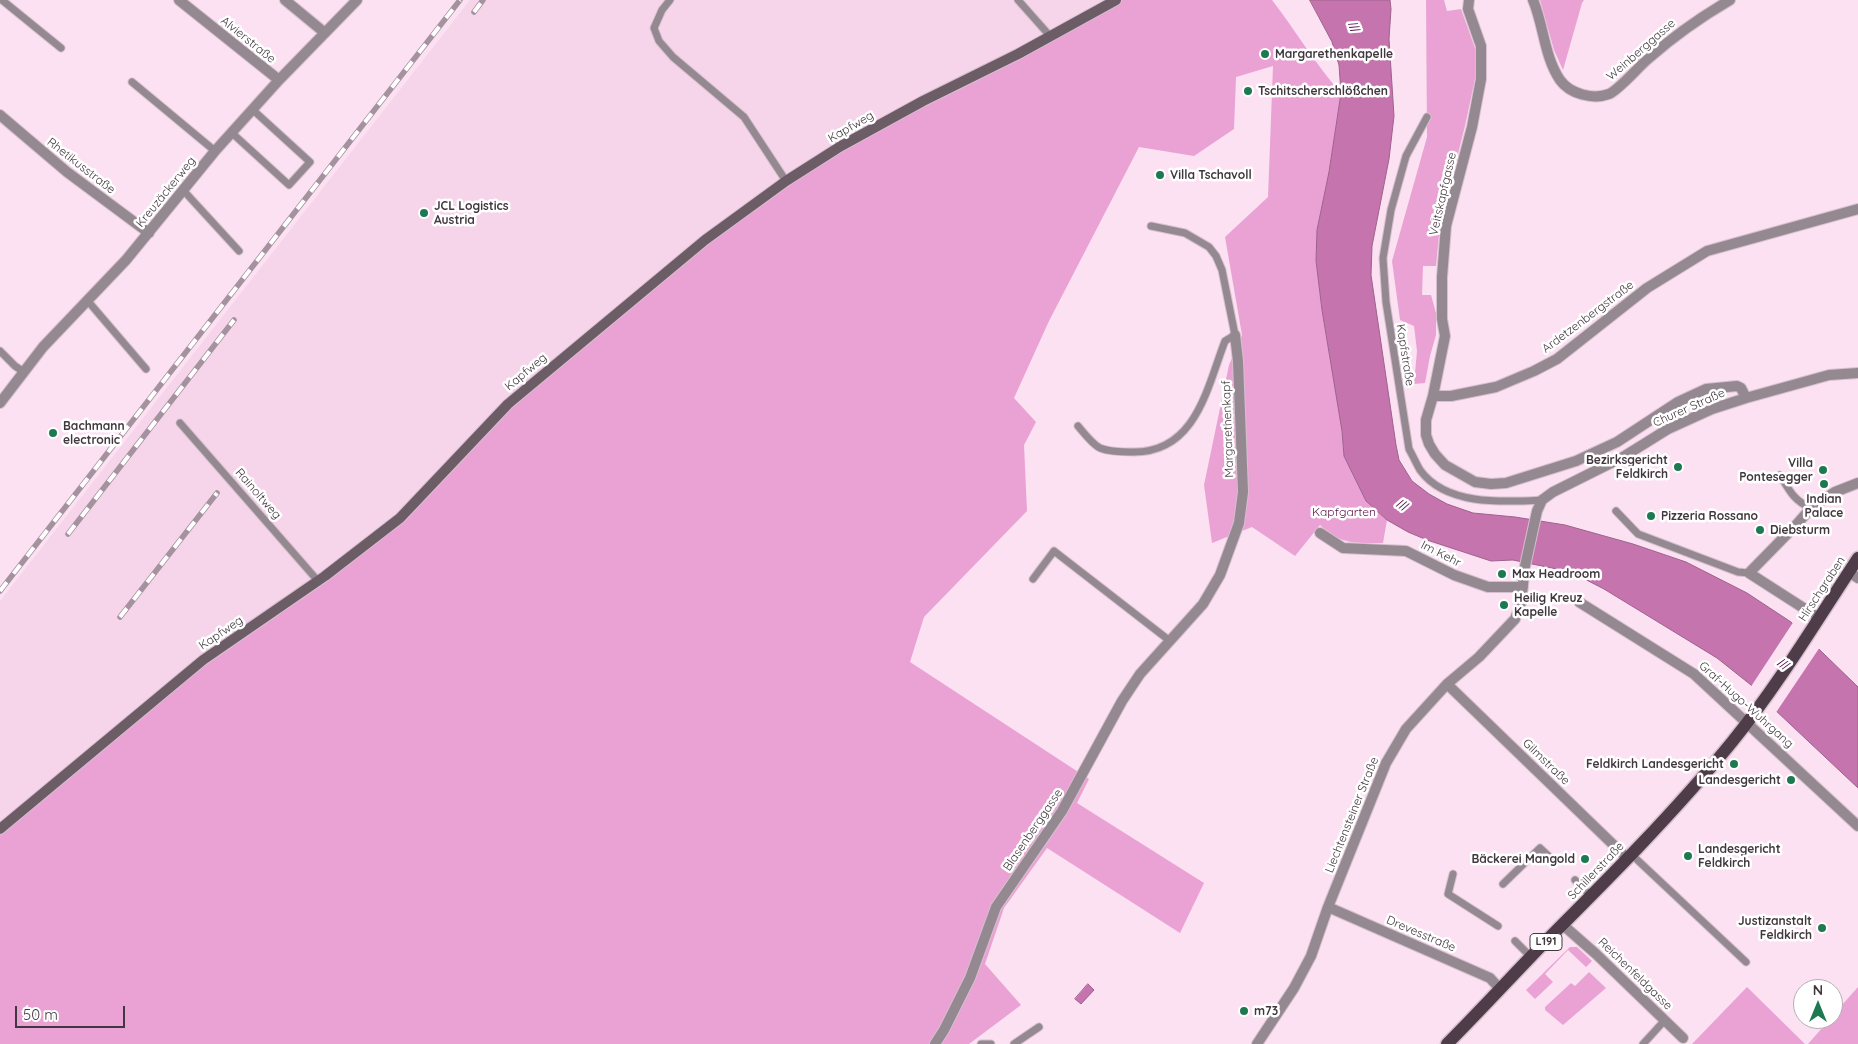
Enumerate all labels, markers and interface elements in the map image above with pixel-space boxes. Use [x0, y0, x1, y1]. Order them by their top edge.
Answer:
street label: Alvierstraße [218, 14, 278, 66]
street label: Weinberggasse [1604, 16, 1678, 84]
water label: Ill [1343, 19, 1363, 33]
place label: Margarethenkapelle [1275, 47, 1393, 61]
marker: Margarethenkapelle [1259, 48, 1271, 60]
place label: Tschitscherschlößchen [1258, 84, 1388, 98]
marker: Tschitscherschlößchen [1242, 85, 1254, 97]
street label: Kapfweg [826, 108, 876, 146]
street label: Rhetikusstraße [44, 135, 118, 197]
street label: Veitskapfgasse [1426, 151, 1460, 237]
street label: Kreuzäckerweg [133, 154, 199, 230]
place label: Villa Tschavoll [1170, 168, 1252, 182]
marker: Villa Tschavoll [1154, 169, 1166, 181]
place label: JCL Logistics Austria [434, 199, 509, 227]
marker: JCL Logistics Austria [418, 207, 430, 219]
street label: Ardetzenbergstraße [1539, 278, 1637, 356]
street label: Kapfstraße [1393, 323, 1417, 387]
street label: Kapfweg [502, 350, 550, 394]
street label: Margarethenkapf [1219, 380, 1237, 478]
street label: Churer Straße [1651, 386, 1727, 430]
place label: Bachmann electronic [63, 419, 125, 447]
marker: Bachmann electronic [47, 427, 59, 439]
place label: Bezirksgericht Feldkirch [1586, 453, 1668, 481]
place label: Villa Pontesegger [1739, 456, 1813, 484]
marker: Bezirksgericht Feldkirch [1672, 461, 1684, 473]
marker: Villa Pontesegger [1817, 464, 1829, 476]
street label: Rainoltweg [232, 466, 284, 522]
marker: Indian Palace [1818, 478, 1830, 490]
place label: Indian Palace [1805, 492, 1843, 520]
water label: Ill [1392, 495, 1410, 515]
park label: Kapfgarten [1312, 505, 1376, 519]
place label: Pizzeria Rossano [1661, 509, 1758, 523]
marker: Pizzeria Rossano [1645, 510, 1657, 522]
place label: Diebsturm [1770, 523, 1830, 537]
marker: Diebsturm [1754, 524, 1766, 536]
street label: Im Kehr [1418, 538, 1464, 570]
street label: Hirschgraben [1796, 554, 1848, 624]
place label: Max Headroom [1512, 567, 1600, 581]
marker: Max Headroom [1496, 568, 1508, 580]
place label: Heilig Kreuz Kapelle [1514, 591, 1582, 619]
marker: Heilig Kreuz Kapelle [1498, 599, 1510, 611]
street label: Kapfweg [196, 613, 246, 653]
water label: Ill [1773, 654, 1791, 674]
street label: Graf-Hugo-Wuhrgang [1696, 659, 1796, 751]
street label: Gilmstraße [1519, 736, 1573, 788]
street label: Liechtensteiner Straße [1322, 755, 1382, 875]
place label: Feldkirch Landesgericht [1586, 757, 1724, 771]
marker: Feldkirch Landesgericht [1728, 758, 1740, 770]
place label: Landesgericht [1698, 773, 1781, 787]
marker: Landesgericht [1785, 774, 1797, 786]
street label: Blasenberggasse [1000, 786, 1066, 874]
street label: Schillerstraße [1565, 839, 1627, 903]
place label: Landesgericht Feldkirch [1698, 842, 1781, 870]
marker: Landesgericht Feldkirch [1682, 850, 1694, 862]
place label: Bäckerei Mangold [1471, 852, 1575, 866]
marker: Bäckerei Mangold [1579, 853, 1591, 865]
street label: Drevesstraße [1384, 913, 1458, 955]
place label: Justizanstalt Feldkirch [1738, 914, 1812, 942]
marker: Justizanstalt Feldkirch [1816, 922, 1828, 934]
road number: L191 [1530, 934, 1562, 950]
street label: Reichenfeldgasse [1595, 935, 1675, 1013]
north arrow [1793, 979, 1843, 1029]
text: N [1813, 981, 1823, 999]
scale bar [18, 996, 128, 1028]
place label: m73 [1254, 1004, 1278, 1018]
text: 50 m [23, 1005, 58, 1024]
marker: m73 [1238, 1005, 1250, 1017]

